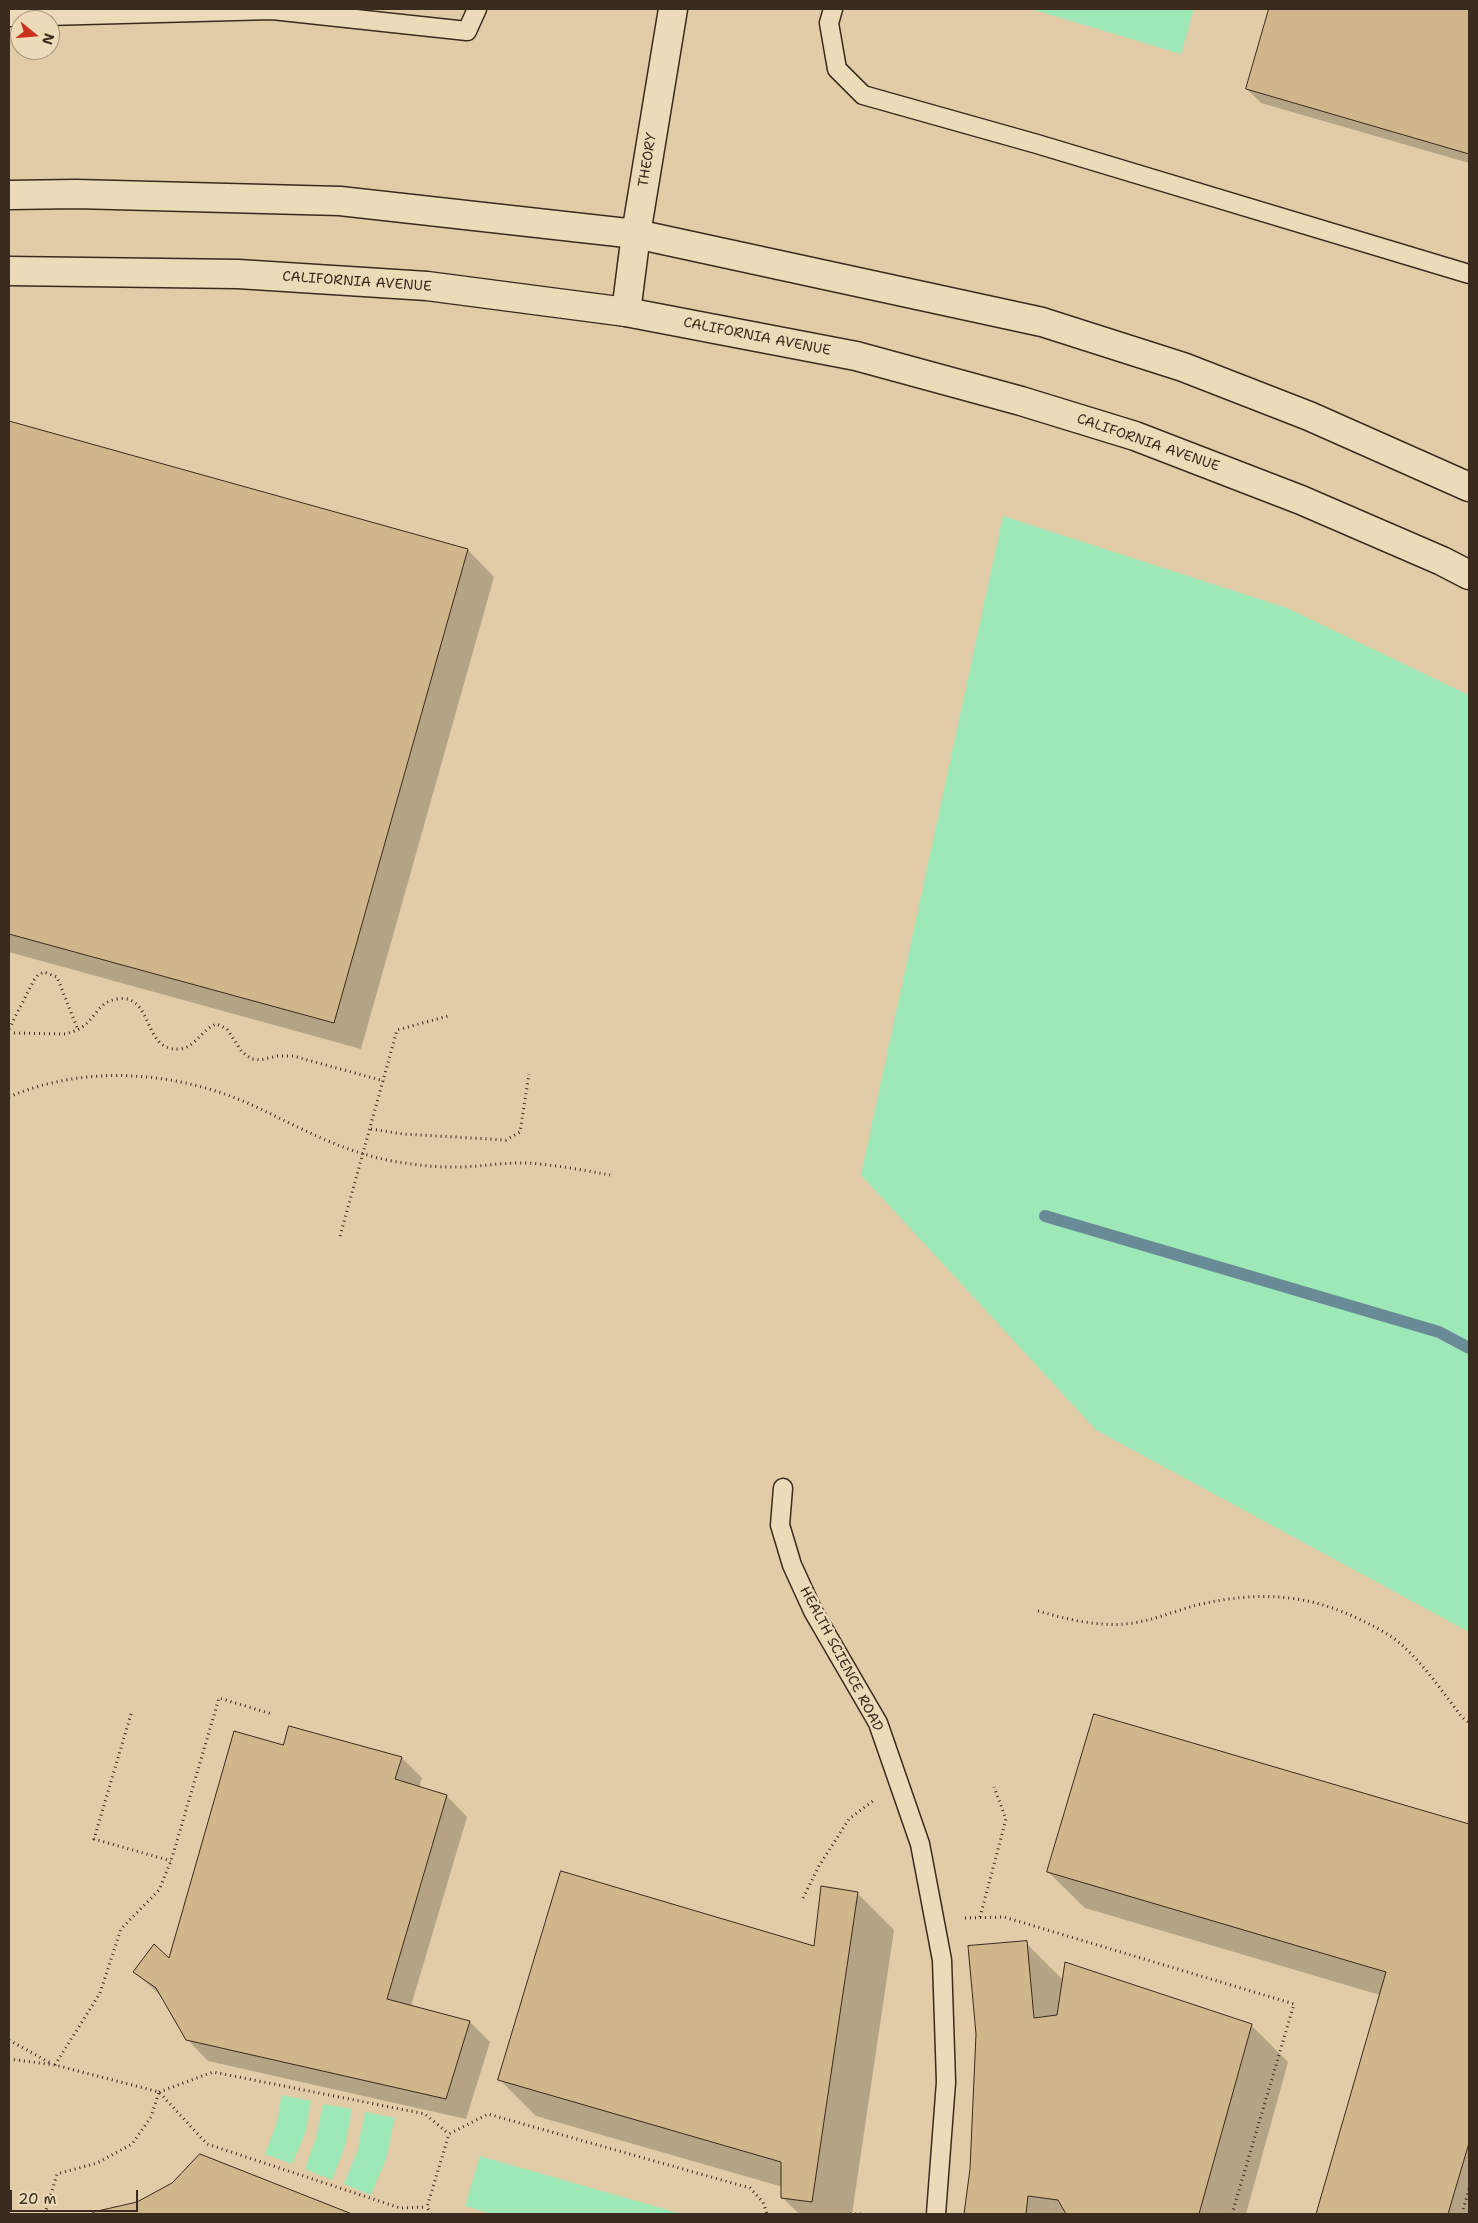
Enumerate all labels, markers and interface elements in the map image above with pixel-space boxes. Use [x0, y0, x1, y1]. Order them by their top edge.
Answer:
north arrow [10, 10, 60, 60]
text: N [38, 31, 59, 47]
street label: THEORY [635, 132, 661, 188]
street label: CALIFORNIA AVENUE [282, 268, 432, 296]
street label: CALIFORNIA AVENUE [682, 314, 832, 360]
street label: CALIFORNIA AVENUE [1074, 411, 1222, 475]
street label: HEALTH SCIENCE ROAD [796, 1584, 886, 1734]
scale bar [12, 2180, 140, 2212]
text: 20 m [18, 2189, 57, 2209]

